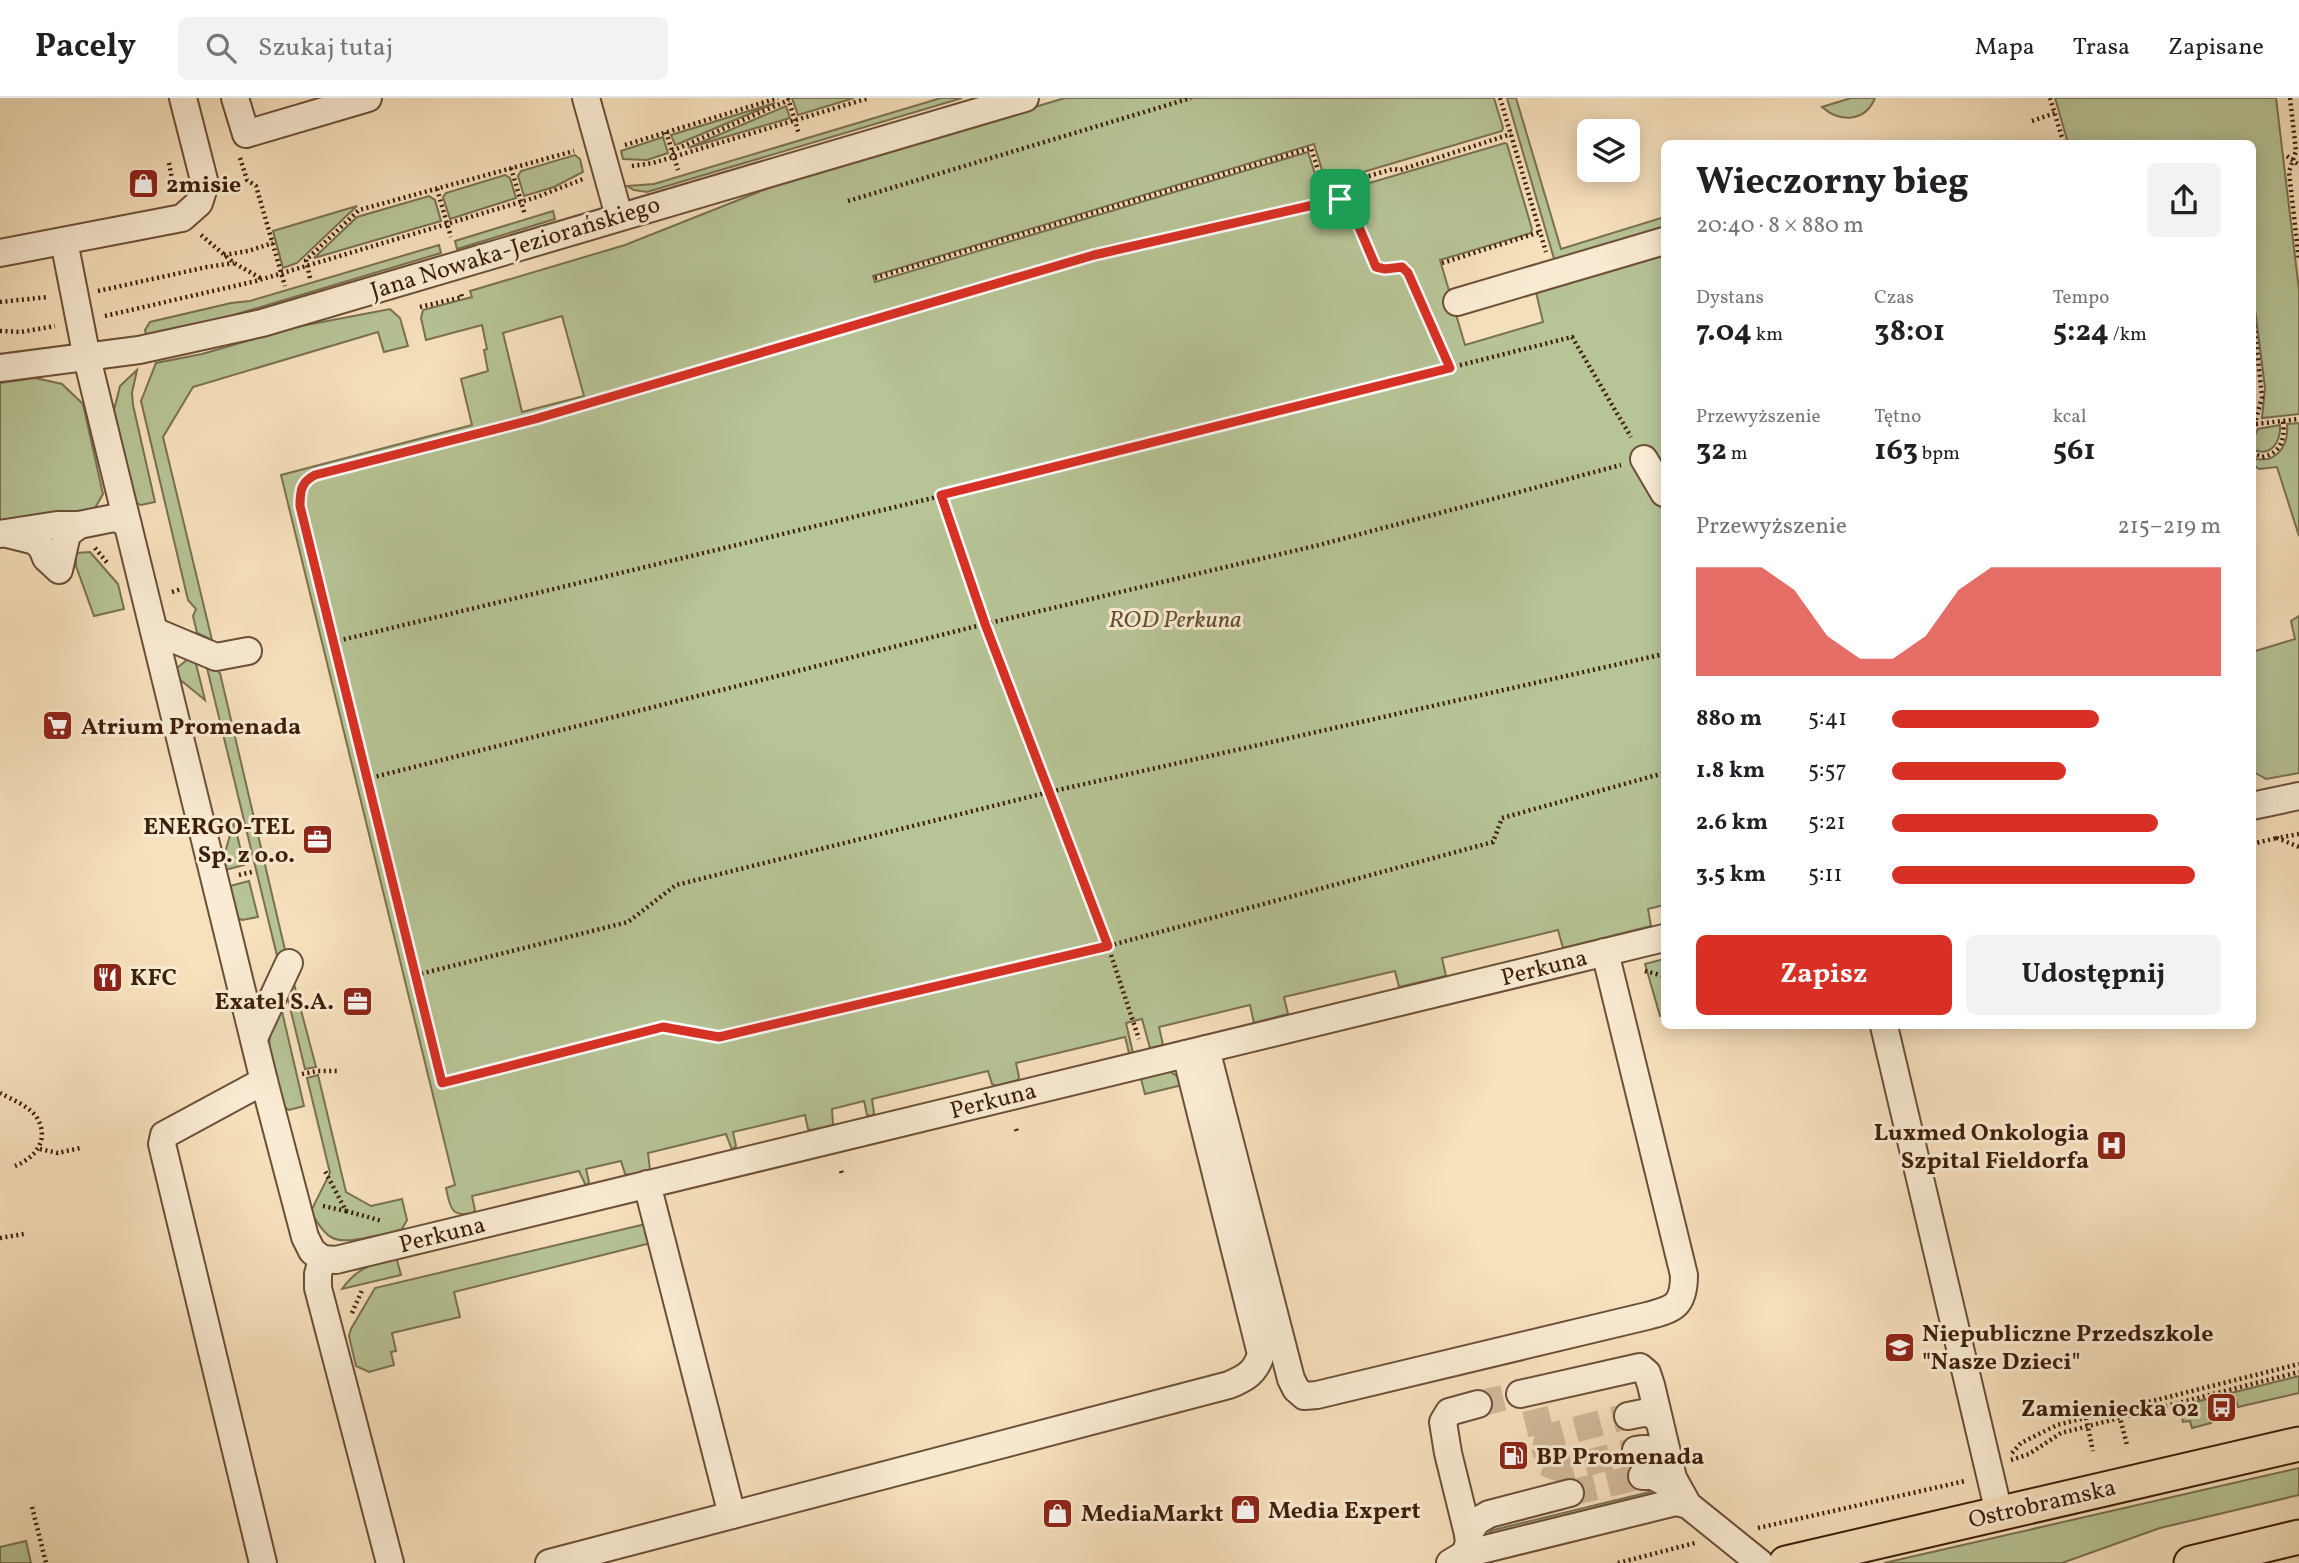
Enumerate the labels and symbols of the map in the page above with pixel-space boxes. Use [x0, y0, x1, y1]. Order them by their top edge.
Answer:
shop icon: 2misie [126, 167, 160, 201]
place label: 2misie [166, 169, 241, 203]
pin [1310, 169, 1370, 229]
street label: Jana Nowaka-Jeziorańskiego [366, 189, 665, 309]
park label: ROD Perkuna [1108, 604, 1242, 638]
supermarket icon: Atrium Promenada [41, 709, 75, 743]
place label: Atrium Promenada [81, 711, 301, 745]
place label: ENERGO-TEL Sp. z o.o. [143, 811, 296, 873]
office icon: ENERGO-TEL Sp. z o.o. [301, 823, 335, 857]
street label: Perkuna [1498, 942, 1591, 996]
restaurant icon: KFC [90, 960, 124, 994]
place label: KFC [130, 962, 177, 996]
office icon: Exatel S.A. [340, 984, 374, 1018]
place label: Exatel S.A. [215, 986, 334, 1020]
street label: Perkuna [947, 1075, 1040, 1129]
place label: Luxmed Onkologia Szpital Fieldorfa [1874, 1117, 2089, 1179]
hospital icon: Luxmed Onkologia Szpital Fieldorfa [2095, 1129, 2129, 1163]
street label: Perkuna [396, 1209, 489, 1263]
place label: Niepubliczne Przedszkole "Nasze Dzieci" [1922, 1318, 2213, 1380]
school or university icon: Niepubliczne Przedszkole "Nasze Dzieci" [1882, 1330, 1916, 1364]
bus stop icon: Zamieniecka 02 [2205, 1391, 2239, 1425]
place label: Zamieniecka 02 [2021, 1393, 2199, 1427]
fuel station icon: BP Promenada [1496, 1439, 1530, 1473]
place label: BP Promenada [1536, 1441, 1704, 1475]
street label: Ostrobramska [1965, 1471, 2120, 1538]
shop icon: Media Expert [1228, 1493, 1262, 1527]
place label: Media Expert [1268, 1495, 1420, 1529]
shop icon: MediaMarkt [1041, 1496, 1075, 1530]
place label: MediaMarkt [1081, 1498, 1223, 1532]

